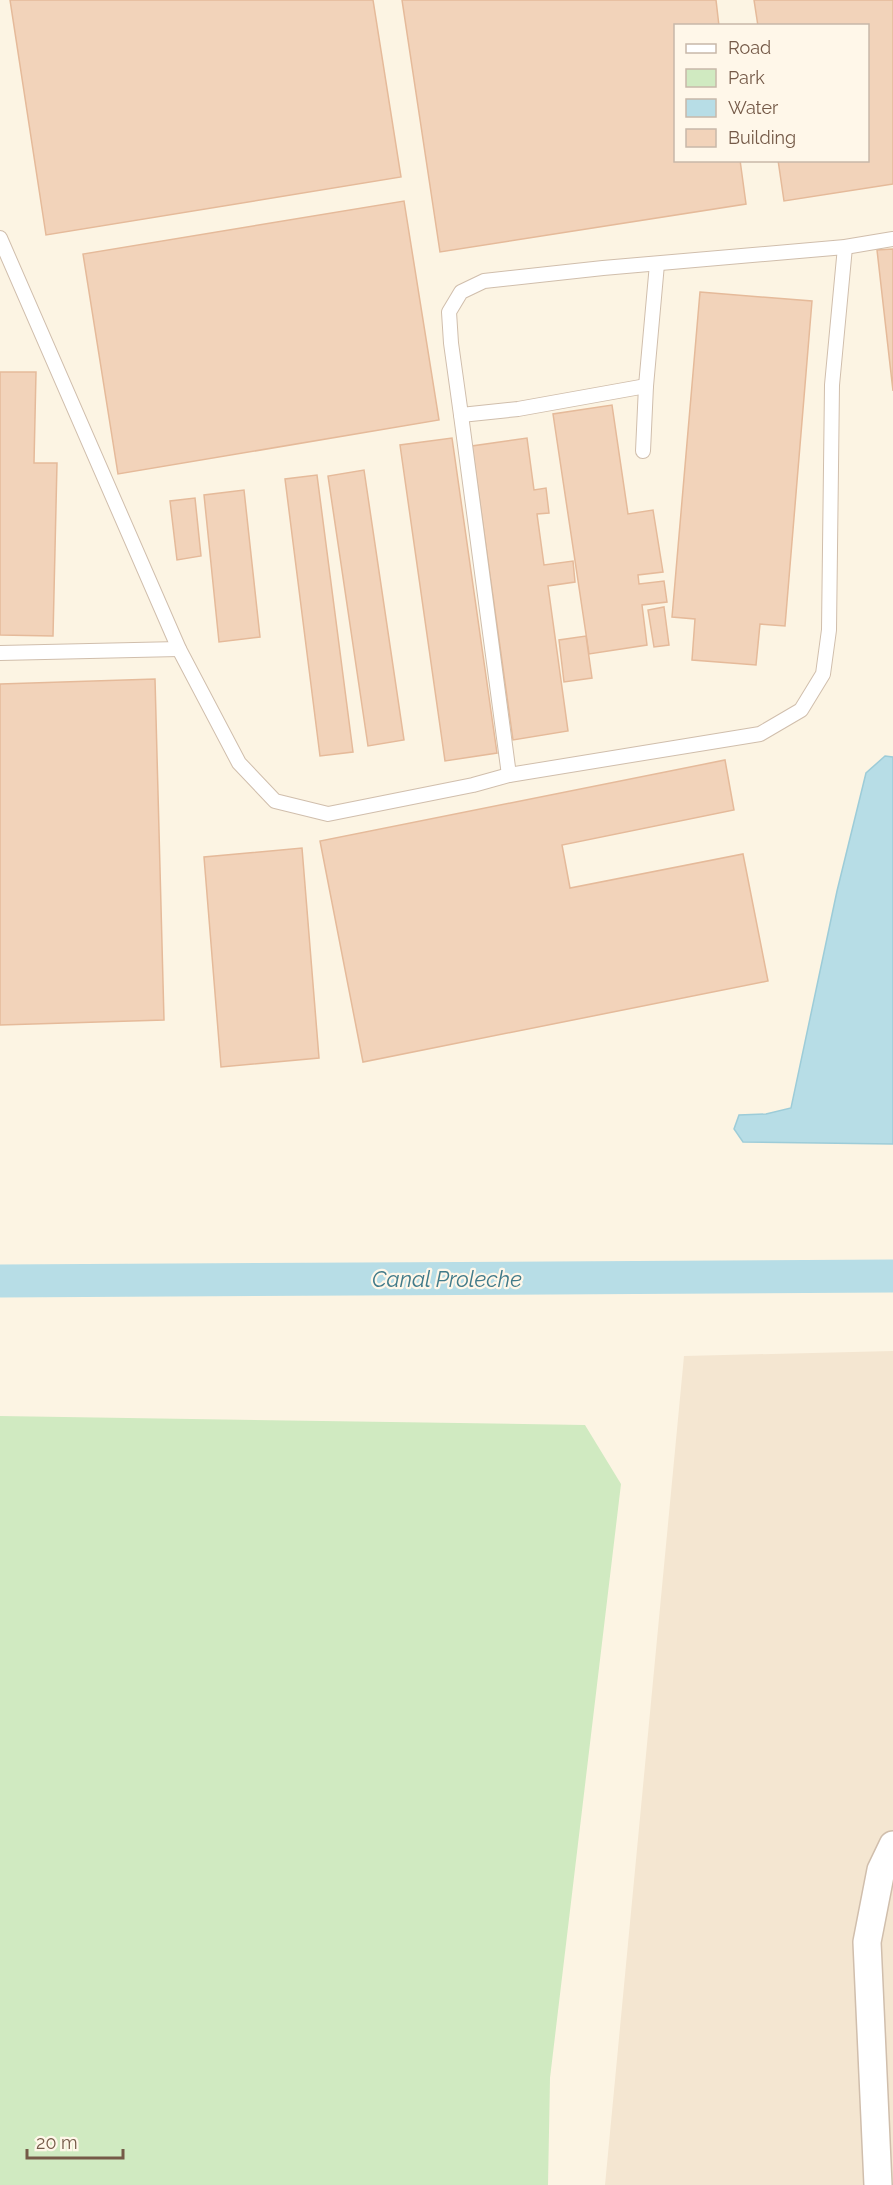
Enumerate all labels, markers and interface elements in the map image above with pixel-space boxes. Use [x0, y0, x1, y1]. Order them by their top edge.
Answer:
legend [674, 24, 869, 162]
text: Road [728, 37, 771, 58]
text: Park [728, 67, 765, 88]
text: Water [728, 97, 779, 118]
text: Building [728, 127, 796, 148]
water label: Canal Proleche [372, 1266, 522, 1292]
scale bar [27, 2122, 123, 2160]
text: 20 m [36, 2132, 78, 2153]

